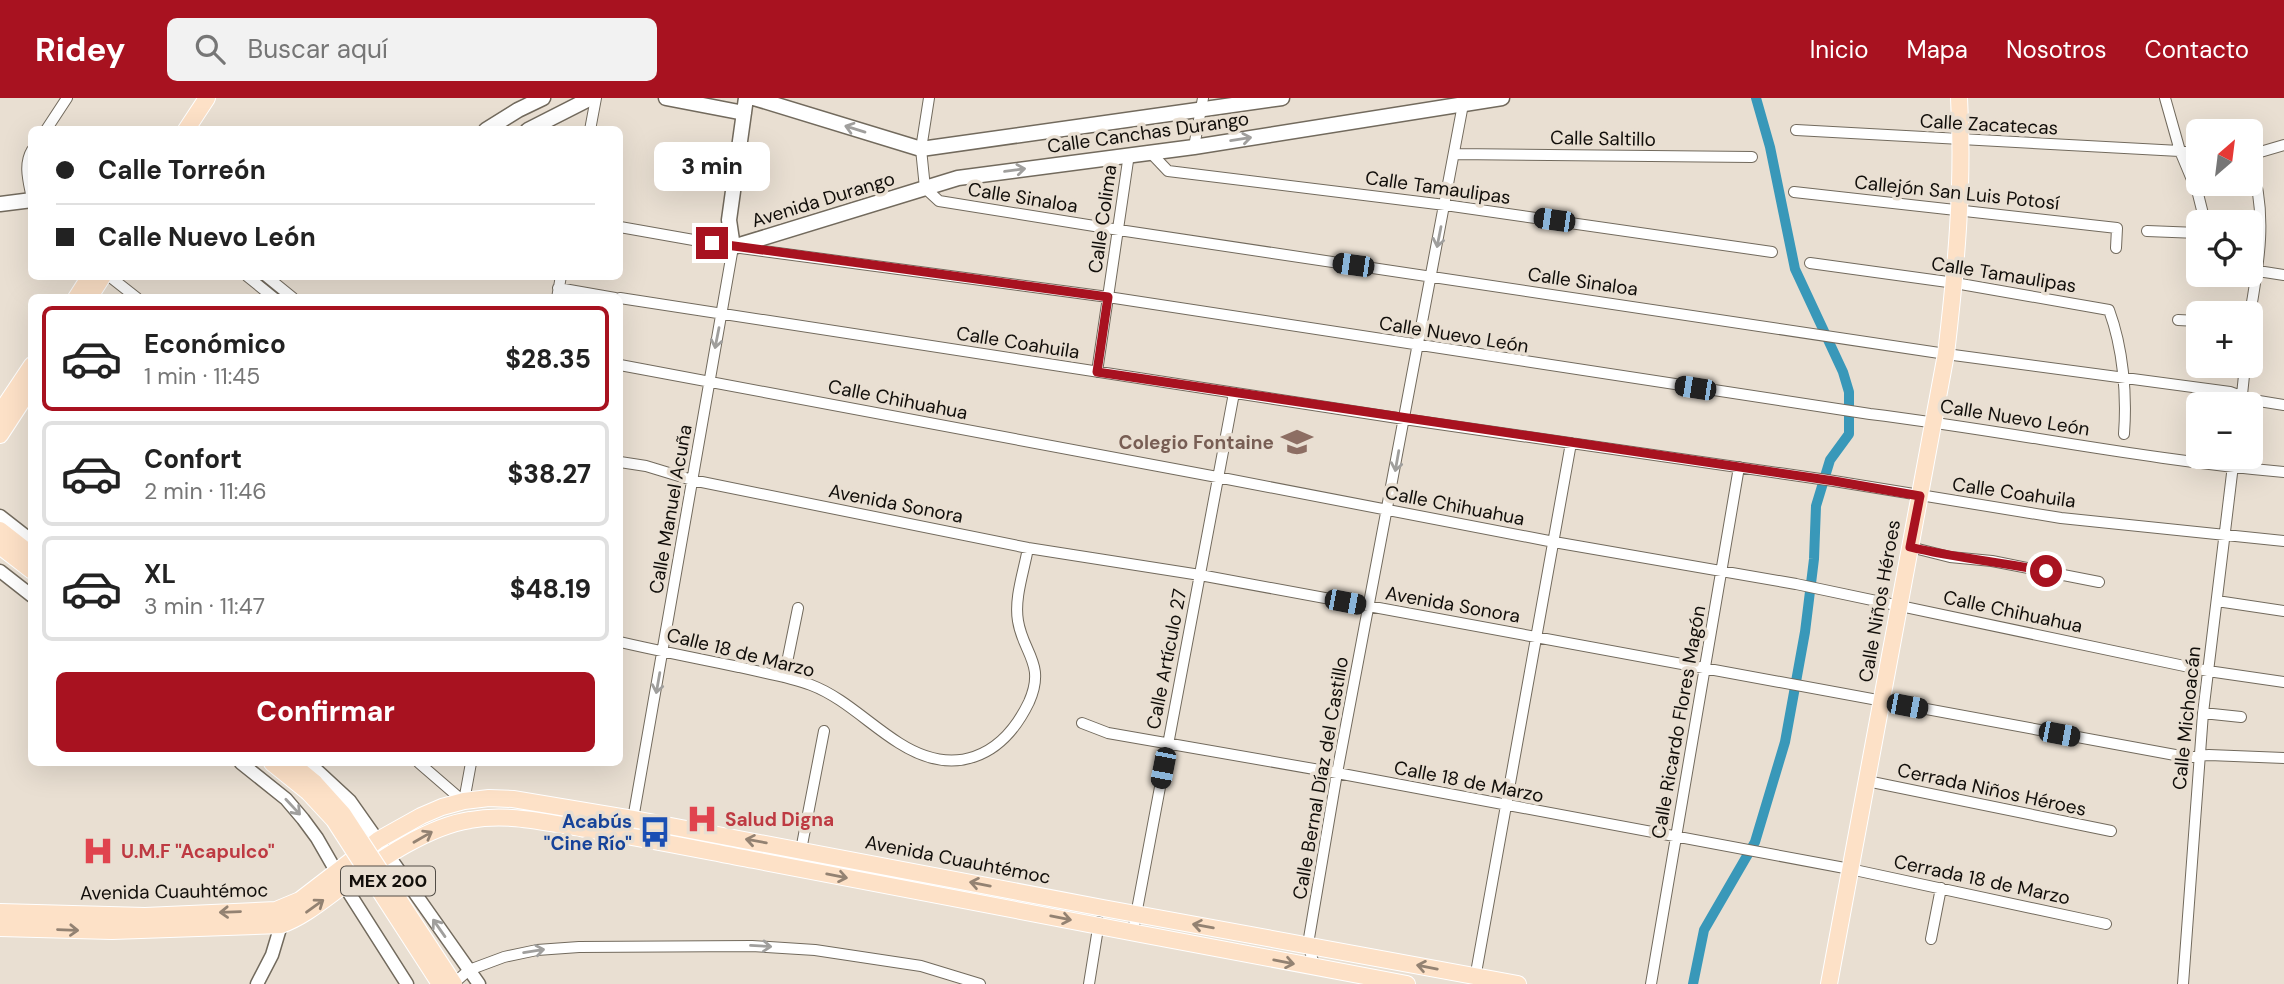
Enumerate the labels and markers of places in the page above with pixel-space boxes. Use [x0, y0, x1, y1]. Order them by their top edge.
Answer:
school or university icon: Colegio Fontaine [1280, 425, 1314, 459]
place label: Colegio Fontaine [1118, 430, 1274, 455]
hospital icon: Salud Digna [685, 802, 719, 836]
place label: Salud Digna [725, 807, 834, 832]
place label: Acabús "Cine Río" [544, 809, 632, 856]
bus stop icon: Acabús "Cine Río" [638, 815, 672, 849]
hospital icon: U.M.F "Acapulco" [81, 834, 115, 868]
place label: U.M.F "Acapulco" [121, 839, 275, 864]

